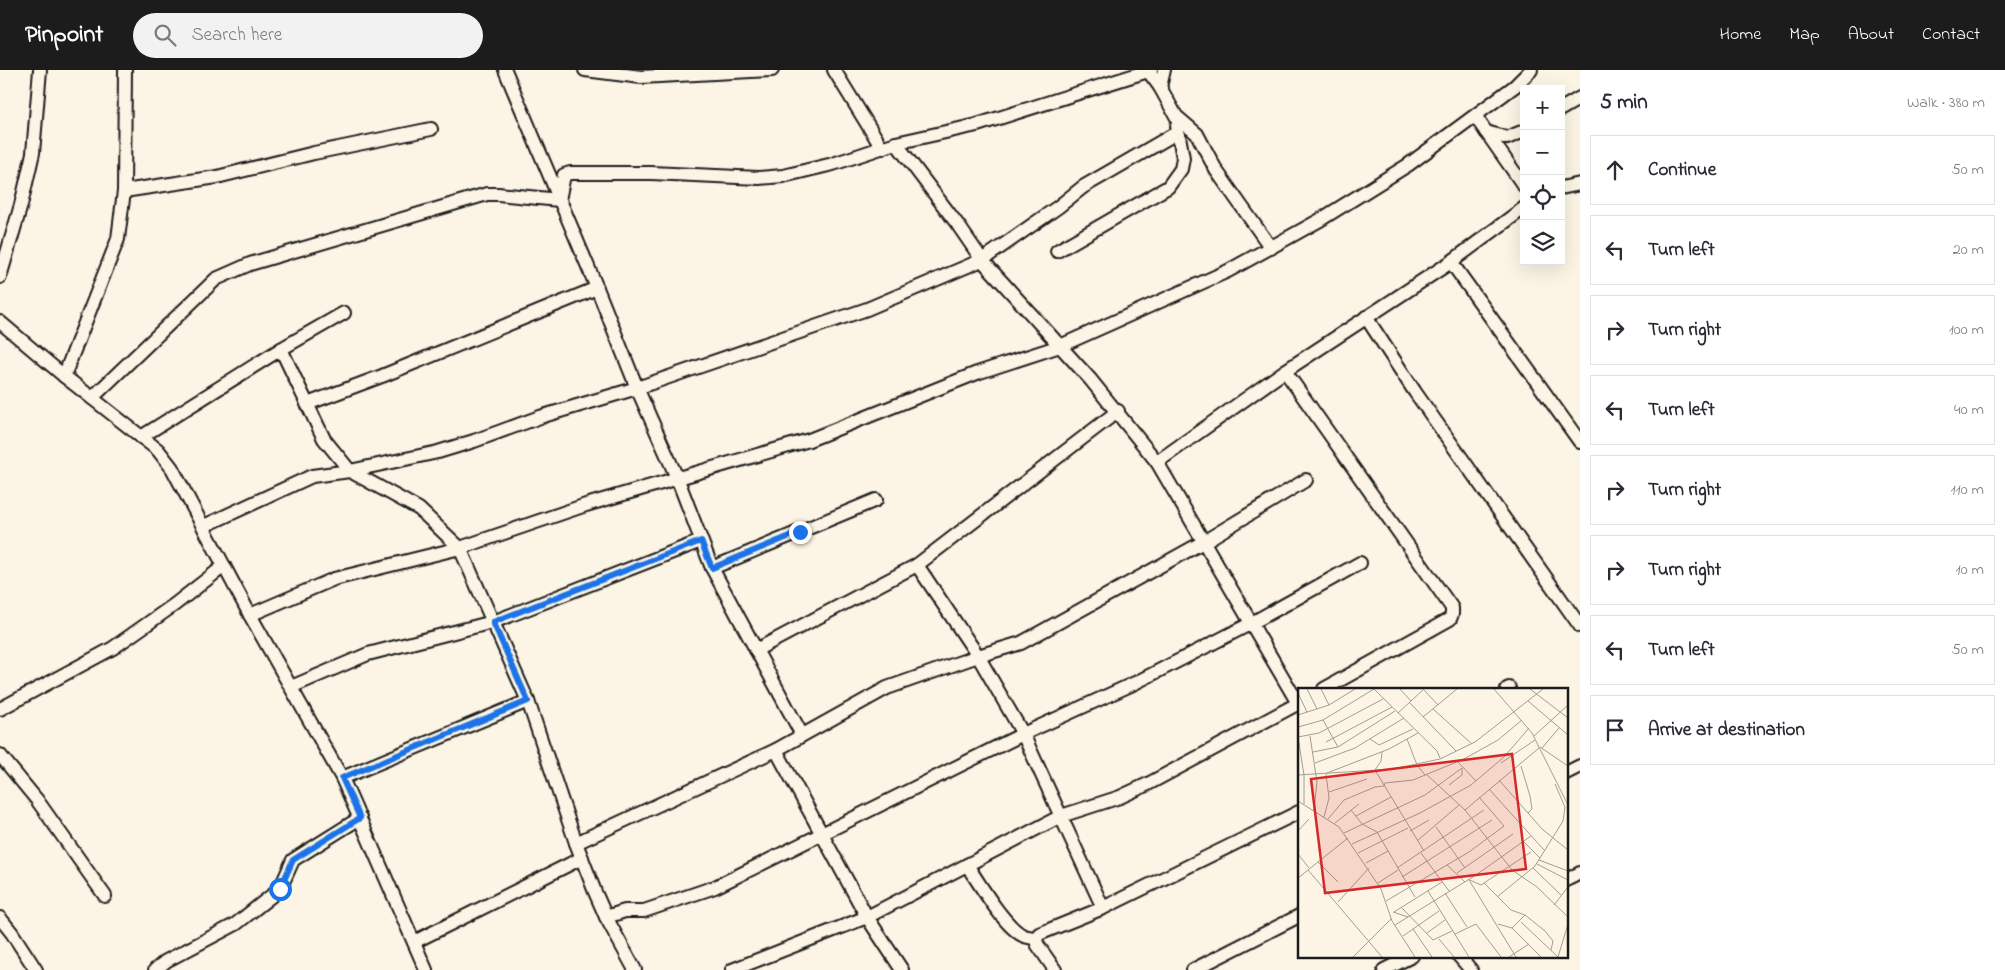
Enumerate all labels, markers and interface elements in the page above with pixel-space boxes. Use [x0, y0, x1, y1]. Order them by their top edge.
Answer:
search box [133, 13, 483, 58]
text: Pinpoint [25, 18, 103, 53]
icon: search [151, 21, 179, 49]
text: Search here [191, 22, 282, 49]
text: Home [1720, 22, 1761, 48]
text: Map [1789, 22, 1820, 48]
text: About [1848, 22, 1894, 48]
text: Contact [1922, 22, 1980, 48]
map controls [1520, 85, 1565, 265]
button: + [1520, 85, 1565, 130]
text: 5 min [1600, 88, 1648, 118]
text: Walk · 380 m [1907, 91, 1985, 115]
button: − [1520, 130, 1565, 175]
icon: ahead [1601, 156, 1629, 184]
text: Continue [1648, 157, 1716, 184]
text: 50 m [1952, 158, 1984, 182]
button: locate [1520, 175, 1565, 220]
button: layers [1520, 220, 1565, 265]
icon: left [1601, 236, 1629, 264]
text: Turn left [1648, 237, 1715, 264]
text: 20 m [1953, 238, 1984, 262]
icon: right [1601, 316, 1629, 344]
text: Turn right [1648, 317, 1721, 344]
text: 100 m [1949, 318, 1984, 342]
icon: left [1601, 396, 1629, 424]
text: Turn left [1648, 397, 1715, 424]
text: 40 m [1954, 398, 1984, 422]
icon: right [1601, 476, 1629, 504]
text: Turn right [1648, 477, 1721, 504]
text: 110 m [1950, 478, 1984, 502]
route end [789, 521, 812, 544]
icon: right [1601, 556, 1629, 584]
text: Turn right [1648, 557, 1721, 584]
text: 10 m [1956, 558, 1984, 582]
icon: left [1601, 636, 1629, 664]
text: Turn left [1648, 637, 1715, 664]
text: 50 m [1952, 638, 1984, 662]
inset map [1298, 688, 1568, 958]
icon: arrive [1601, 716, 1629, 744]
text: Arrive at destination [1648, 717, 1805, 744]
route start [269, 878, 292, 901]

